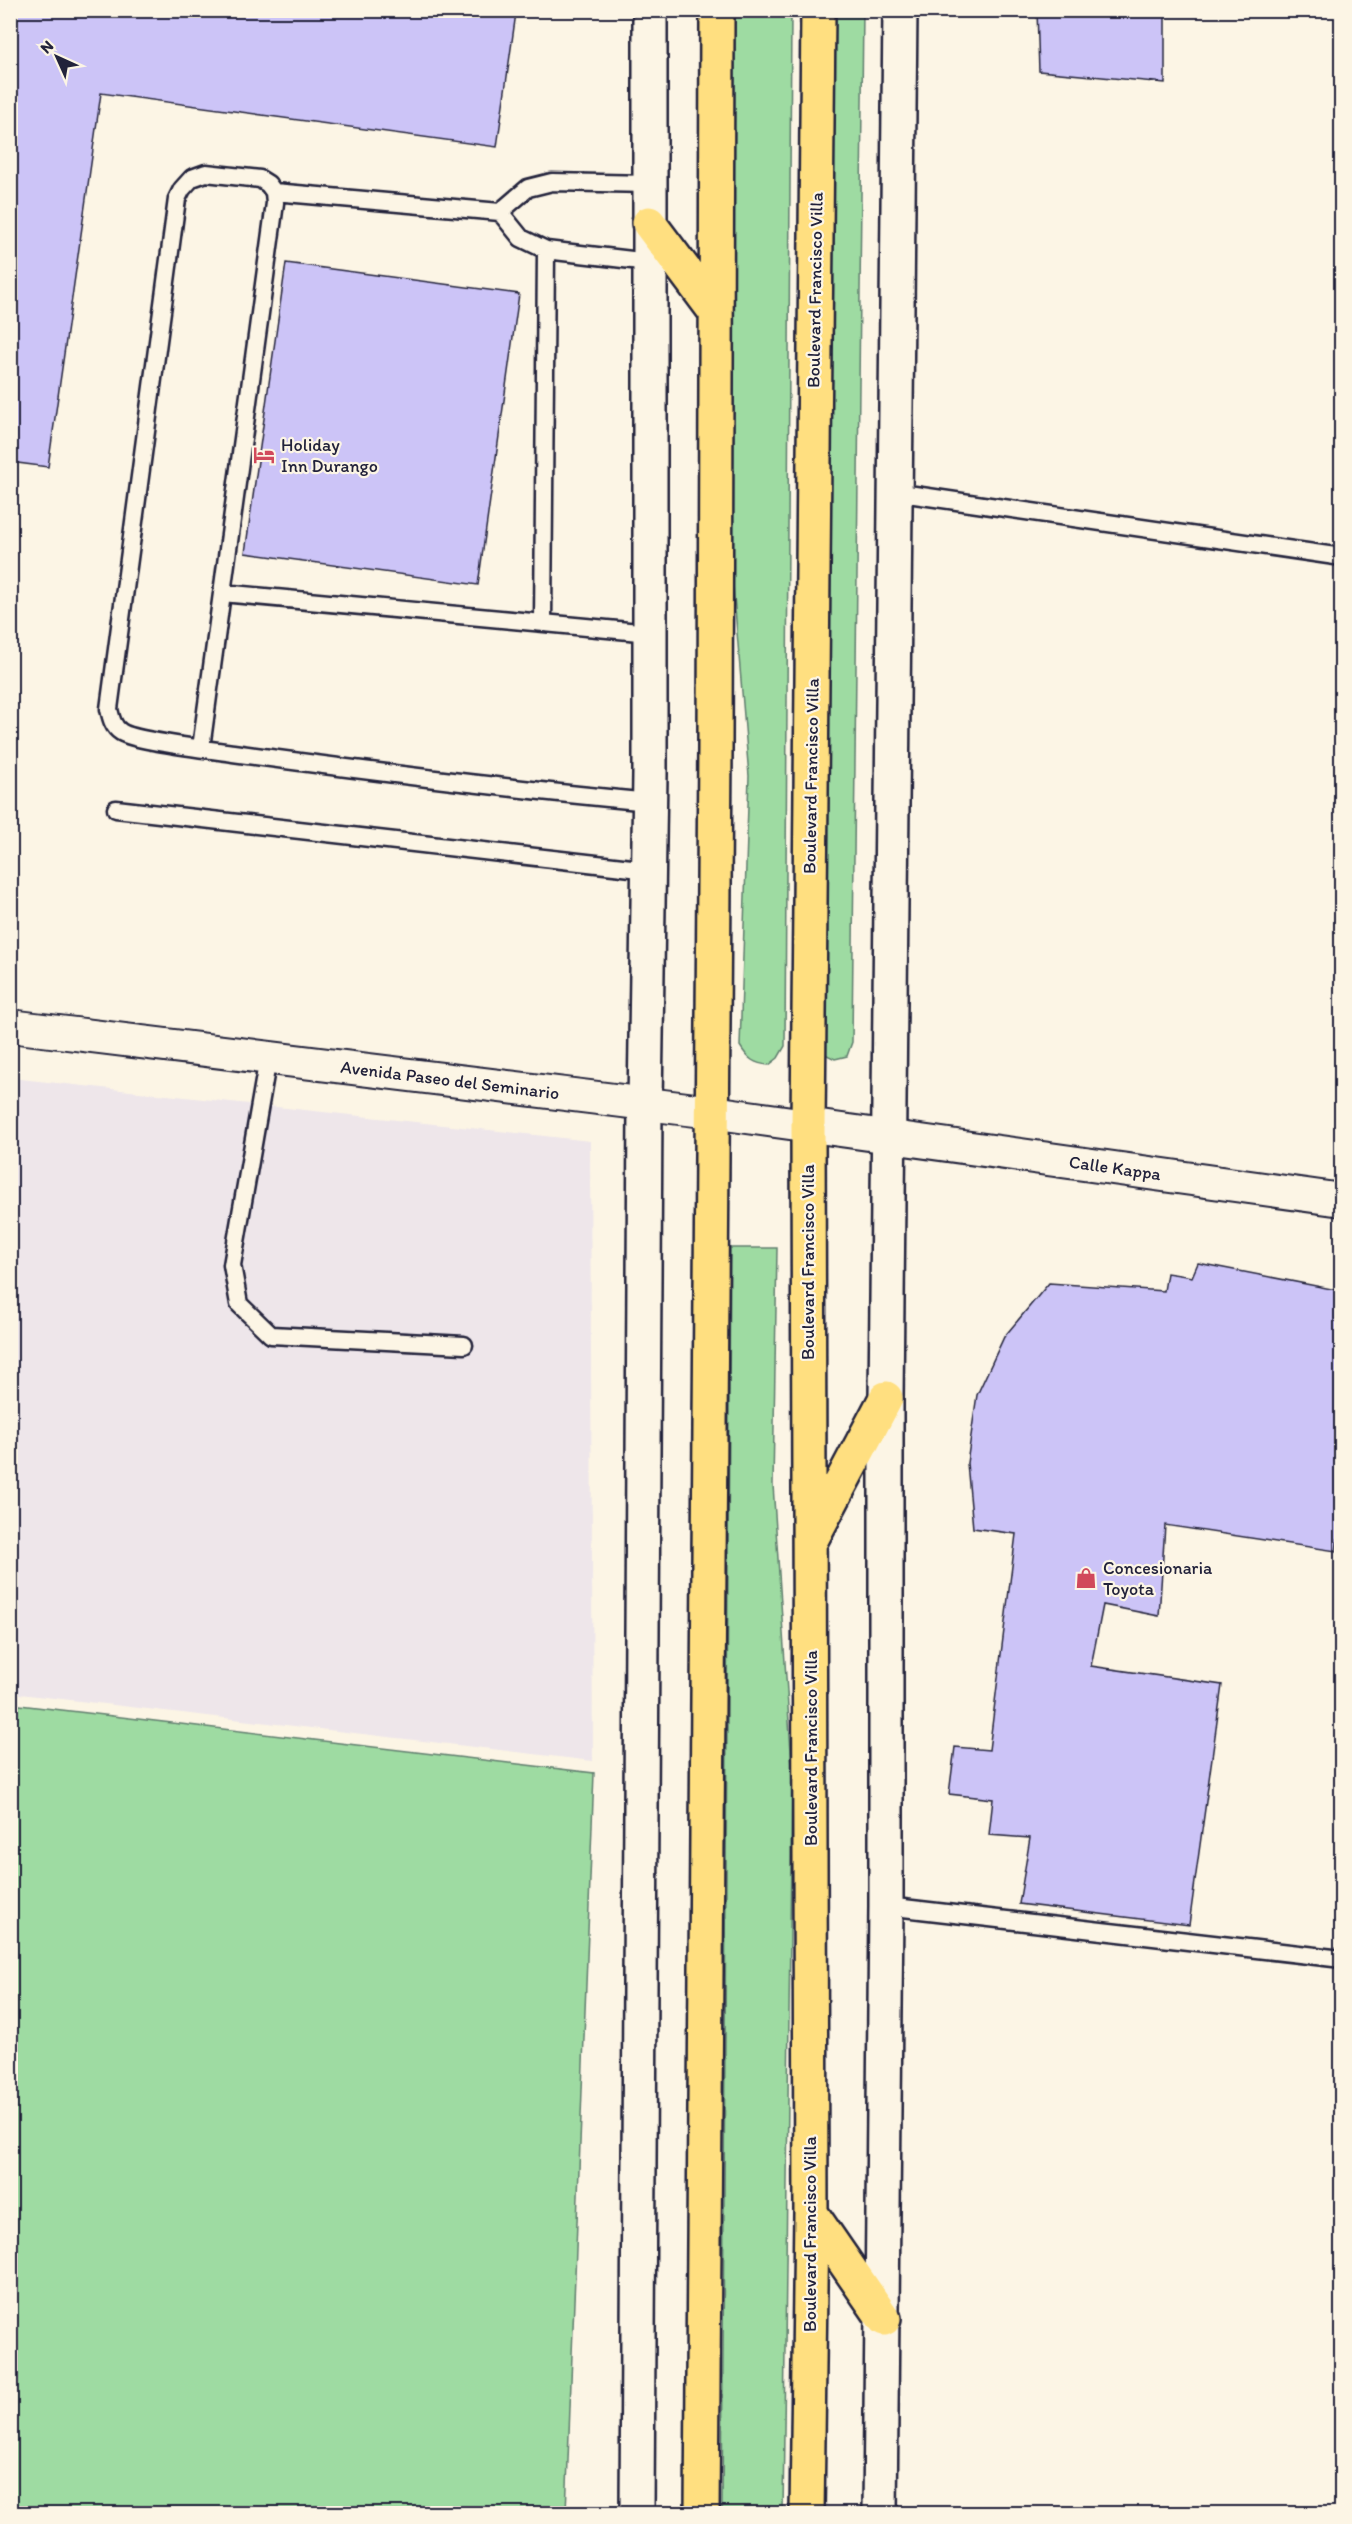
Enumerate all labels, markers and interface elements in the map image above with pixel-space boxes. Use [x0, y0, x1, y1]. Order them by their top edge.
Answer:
north arrow [27, 27, 87, 87]
text: N [36, 36, 57, 57]
street label: Boulevard Francisco Villa [802, 191, 828, 388]
place label: Holiday Inn Durango [281, 434, 378, 477]
hotel icon: Holiday Inn Durango [252, 443, 276, 467]
street label: Boulevard Francisco Villa [798, 677, 824, 874]
street label: Avenida Paseo del Seminario [339, 1056, 561, 1104]
street label: Calle Kappa [1068, 1151, 1163, 1185]
street label: Boulevard Francisco Villa [797, 1163, 819, 1360]
place label: Concesionaria Toyota [1103, 1557, 1213, 1600]
shop icon: Concesionaria Toyota [1074, 1566, 1098, 1590]
street label: Boulevard Francisco Villa [800, 1649, 822, 1846]
street label: Boulevard Francisco Villa [799, 2135, 821, 2332]

